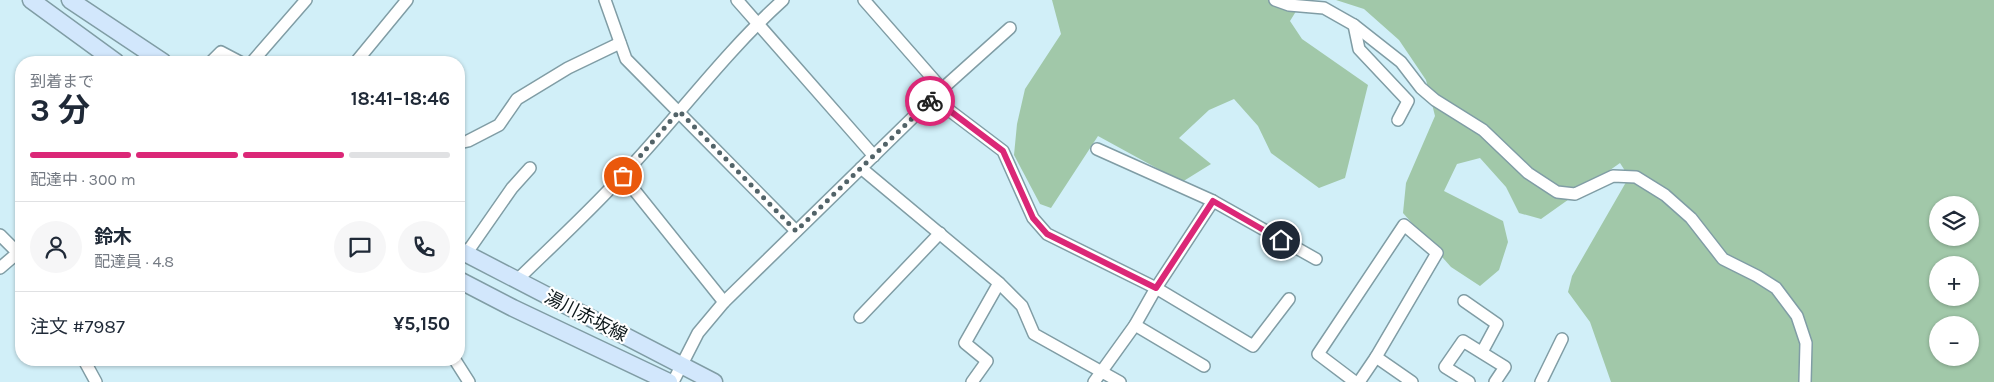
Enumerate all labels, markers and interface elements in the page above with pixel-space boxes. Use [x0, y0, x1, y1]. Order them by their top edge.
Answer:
text: 到着まで [30, 72, 94, 91]
courier [905, 76, 955, 126]
icon: bike [916, 87, 944, 115]
text: 18:41–18:46 [351, 88, 450, 110]
text: 3 分 [30, 92, 90, 129]
pin [602, 155, 644, 197]
icon: bag [609, 162, 637, 190]
text: 配達中 · 300 m [30, 170, 136, 189]
map controls [1929, 196, 1979, 366]
button: layers [1929, 196, 1979, 246]
pin [1260, 219, 1302, 261]
button: person [30, 221, 82, 273]
button: chat [334, 221, 386, 273]
button: phone [398, 221, 450, 273]
text: 鈴木 [94, 226, 132, 248]
icon: home [1267, 226, 1295, 254]
text: 配達員 · 4.8 [94, 252, 174, 271]
button: + [1929, 256, 1979, 306]
street label: 湯川赤坂線 [541, 286, 631, 346]
text: ¥5,150 [393, 313, 450, 335]
text: 注文 #7987 [30, 316, 125, 338]
button: − [1929, 316, 1979, 366]

